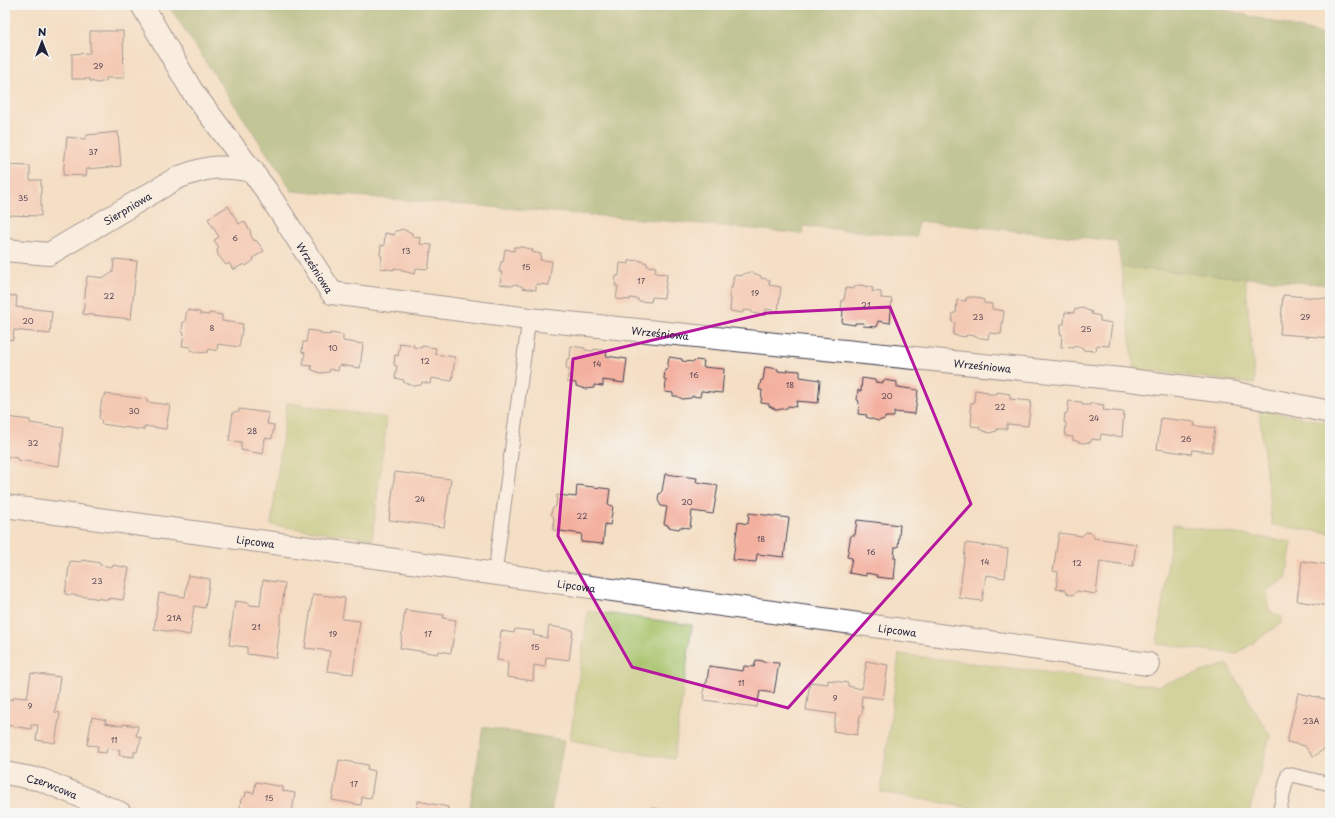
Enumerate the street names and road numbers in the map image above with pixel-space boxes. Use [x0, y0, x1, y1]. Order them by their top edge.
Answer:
street label: Sierpniowa [100, 187, 155, 228]
street label: Wrześniowa [294, 239, 338, 296]
street label: Wrześniowa [631, 322, 690, 343]
street label: Wrześniowa [953, 355, 1013, 375]
street label: Lipcowa [236, 531, 276, 551]
street label: Lipcowa [557, 575, 597, 595]
street label: Lipcowa [877, 619, 918, 640]
street label: Czerwcowa [25, 770, 81, 802]

